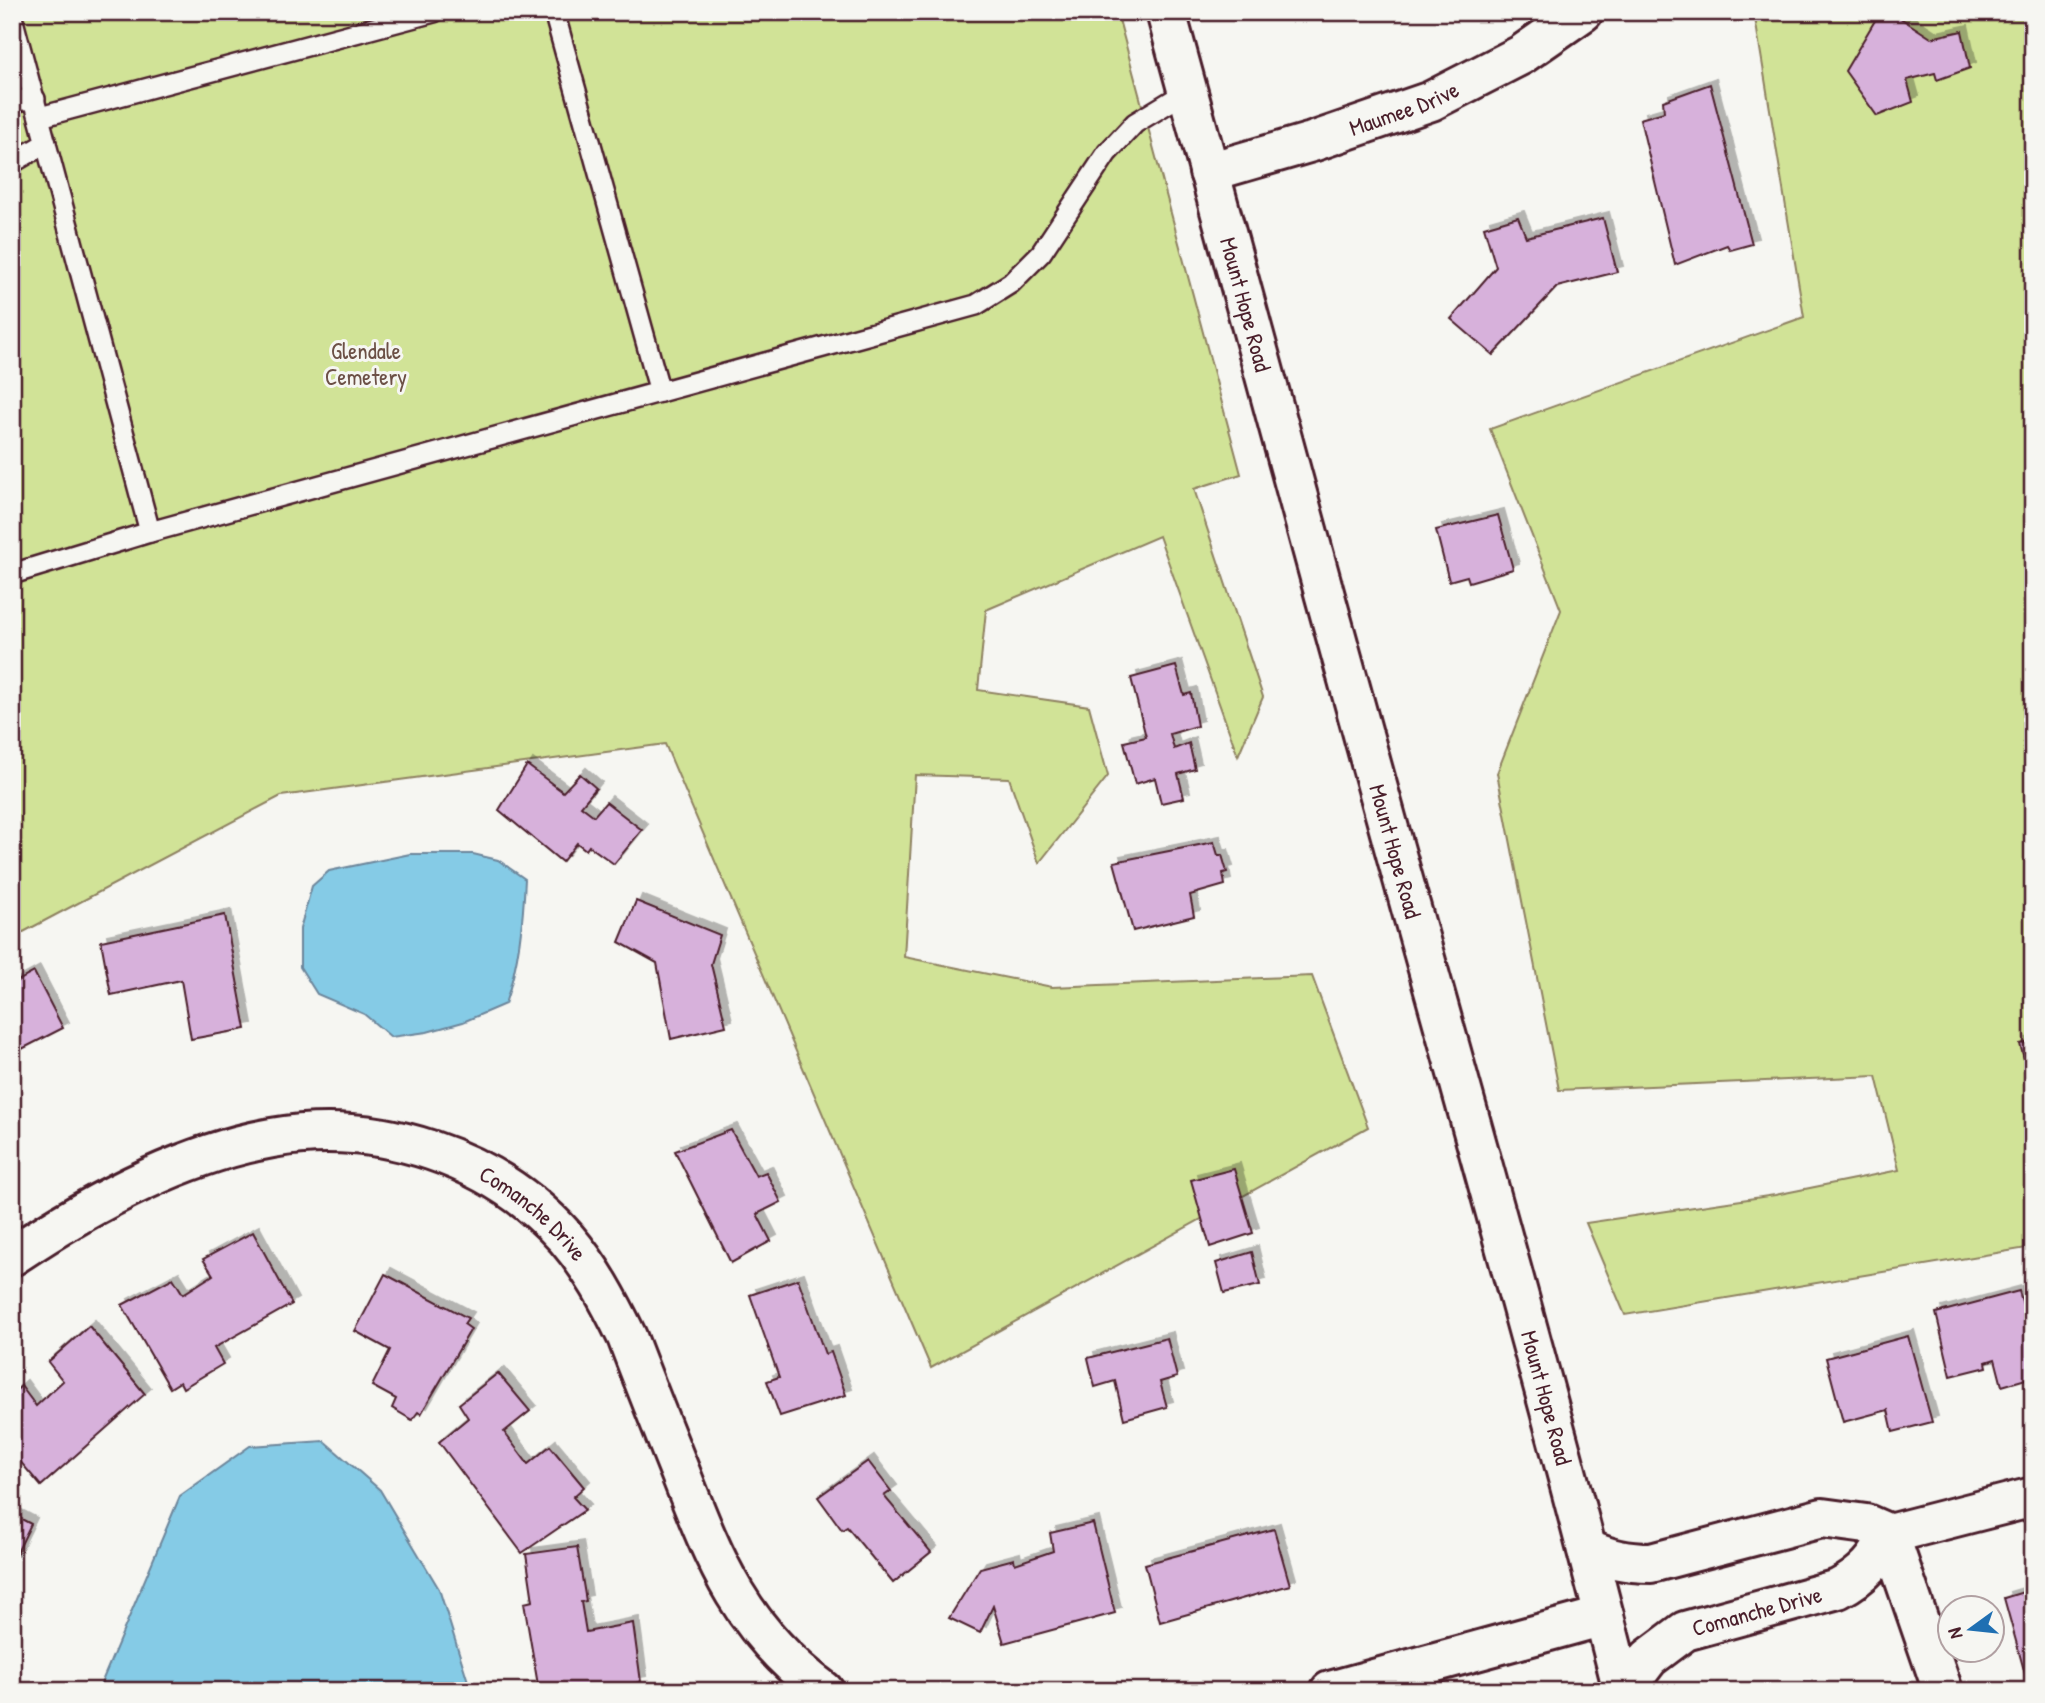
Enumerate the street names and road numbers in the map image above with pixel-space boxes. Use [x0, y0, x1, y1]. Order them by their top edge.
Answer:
street label: Maumee Drive [1345, 74, 1464, 143]
street label: Mount Hope Road [1213, 234, 1279, 375]
street label: Mount Hope Road [1362, 781, 1429, 922]
street label: Comanche Drive [474, 1158, 595, 1267]
street label: Mount Hope Road [1514, 1327, 1580, 1468]
street label: Comanche Drive [1688, 1578, 1825, 1643]

